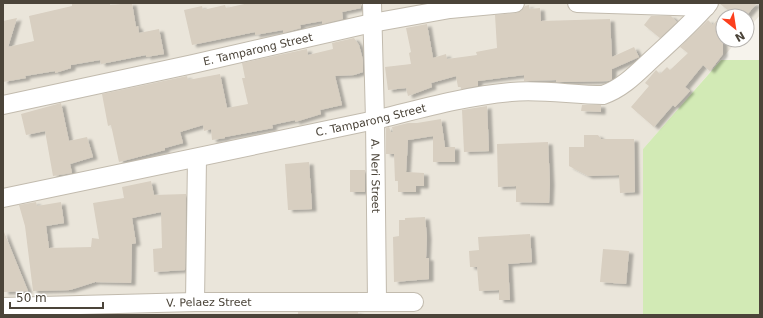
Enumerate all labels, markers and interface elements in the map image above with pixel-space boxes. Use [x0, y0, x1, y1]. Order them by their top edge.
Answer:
north arrow [715, 8, 755, 48]
text: N [733, 28, 747, 44]
street label: E. Tamparong Street [202, 30, 315, 68]
street label: C. Tamparong Street [314, 101, 428, 139]
street label: A. Neri Street [369, 139, 383, 214]
scale bar [10, 284, 103, 310]
text: 50 m [16, 291, 47, 305]
street label: V. Pelaez Street [166, 295, 252, 309]

